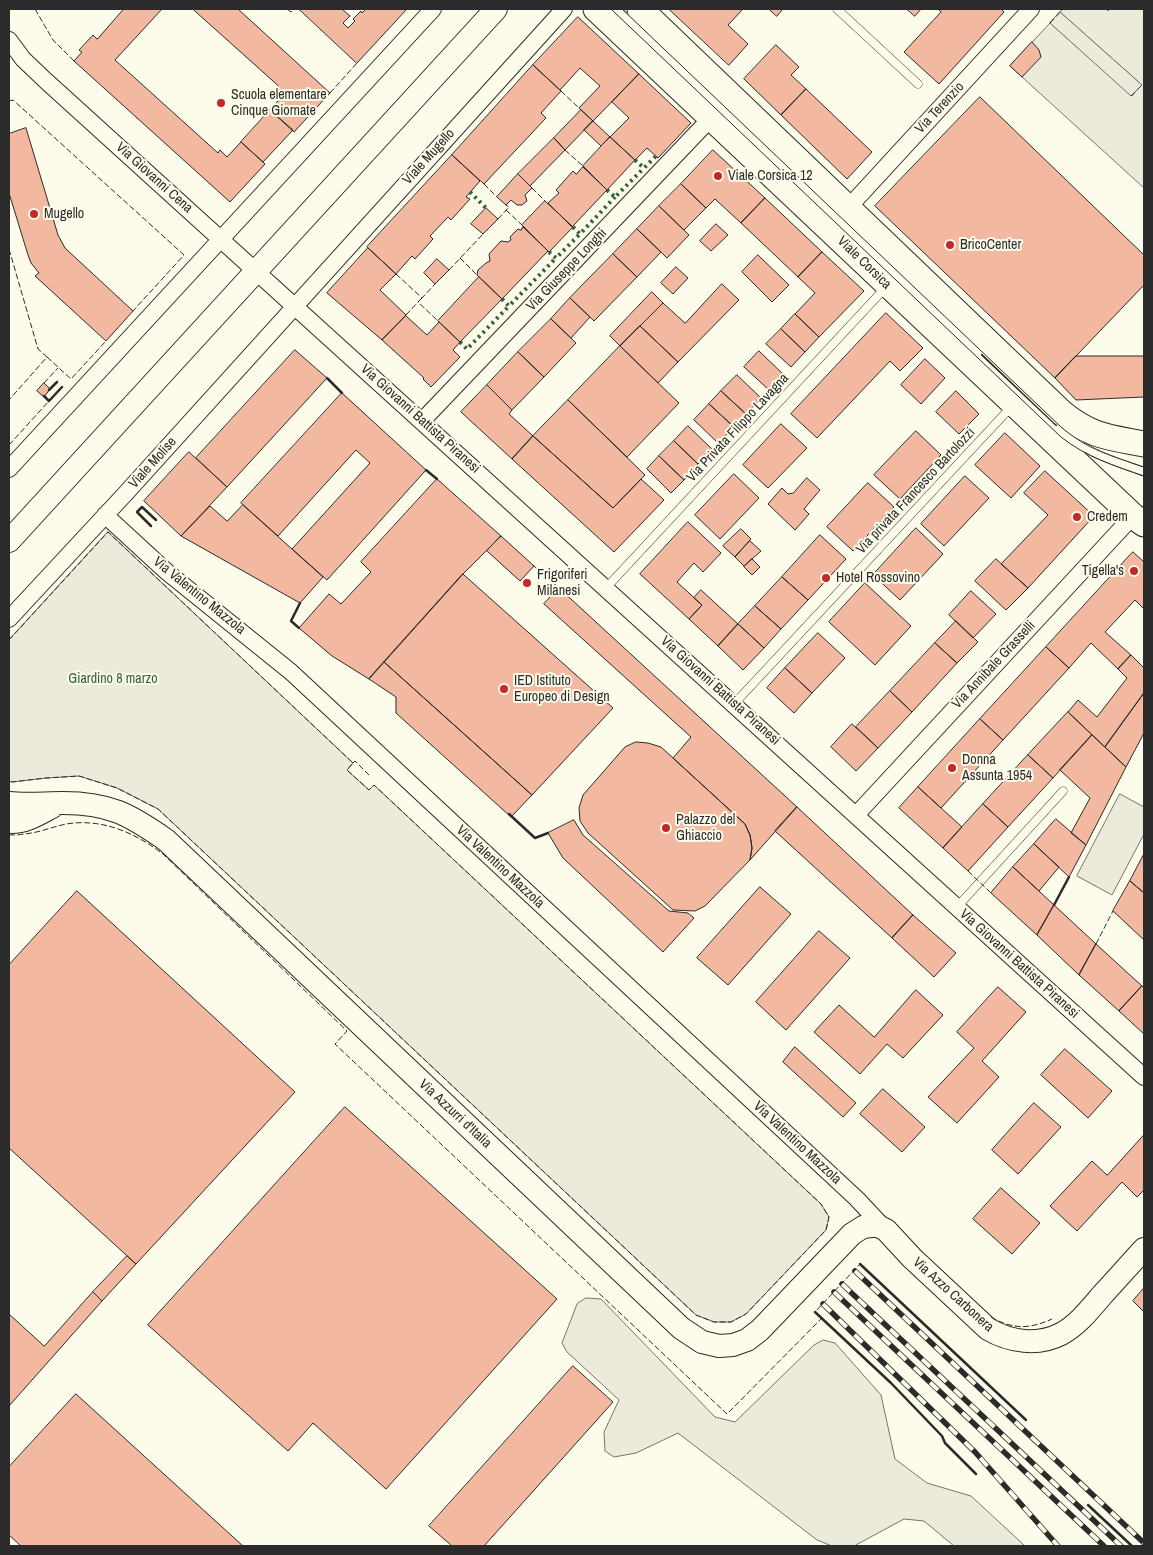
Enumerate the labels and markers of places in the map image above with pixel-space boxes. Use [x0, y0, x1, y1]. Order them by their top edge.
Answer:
place label: Scuola elementare Cinque Giornate [231, 87, 327, 120]
marker: Scuola elementare Cinque Giornate [215, 97, 227, 109]
place label: Viale Corsica 12 [728, 168, 813, 184]
marker: Viale Corsica 12 [712, 170, 724, 182]
place label: Mugello [44, 206, 84, 222]
marker: Mugello [28, 208, 40, 220]
place label: BricoCenter [960, 237, 1021, 253]
marker: BricoCenter [944, 239, 956, 251]
place label: Credem [1087, 509, 1128, 525]
marker: Credem [1071, 511, 1083, 523]
place label: Tigella's [1082, 563, 1124, 579]
marker: Tigella's [1128, 565, 1140, 577]
place label: Frigoriferi Milanesi [537, 567, 587, 600]
place label: Hotel Rossovino [836, 570, 920, 586]
marker: Hotel Rossovino [820, 572, 832, 584]
marker: Frigoriferi Milanesi [521, 577, 533, 589]
place label: IED Istituto Europeo di Design [514, 673, 610, 706]
marker: IED Istituto Europeo di Design [498, 683, 510, 695]
place label: Donna Assunta 1954 [962, 752, 1032, 784]
marker: Donna Assunta 1954 [946, 762, 958, 774]
place label: Palazzo del Ghiaccio [676, 812, 735, 844]
marker: Palazzo del Ghiaccio [660, 822, 672, 834]

